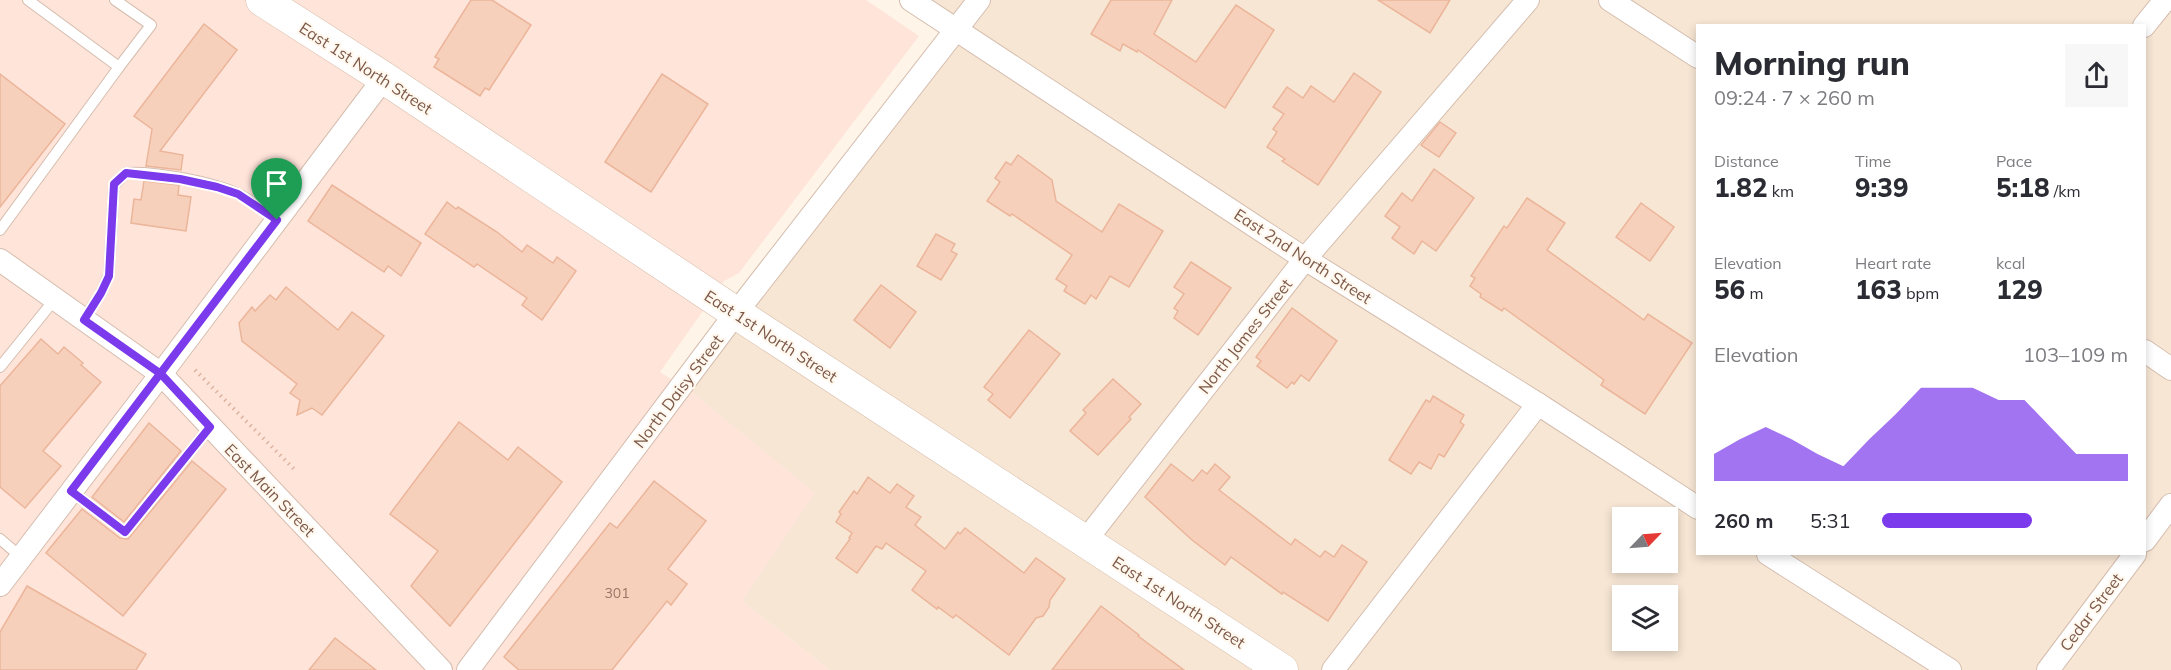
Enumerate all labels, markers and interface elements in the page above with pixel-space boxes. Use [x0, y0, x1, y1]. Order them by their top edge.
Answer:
street label: East 1st North Street [296, 18, 437, 119]
text: Morning run [1714, 42, 1910, 83]
button: share [2065, 44, 2128, 107]
text: 09:24 · 7 × 260 m [1714, 85, 1875, 110]
text: Distance [1714, 151, 1779, 171]
text: Time [1855, 151, 1891, 171]
text: Pace [1996, 151, 2032, 171]
pin [251, 158, 302, 220]
icon: arrive [260, 167, 293, 200]
text: 1.82 [1714, 171, 1768, 204]
text: 9:39 [1855, 171, 1909, 204]
text: 5:18 [1996, 171, 2050, 204]
text: km [1768, 181, 1794, 201]
text: /km [2050, 181, 2081, 201]
street label: East 2nd North Street [1230, 204, 1376, 308]
text: Elevation [1714, 253, 1782, 273]
text: Heart rate [1855, 253, 1931, 273]
text: kcal [1996, 253, 2025, 273]
text: 56 [1714, 273, 1745, 306]
text: 163 [1855, 273, 1902, 306]
text: 129 [1996, 273, 2043, 306]
street label: North James Street [1194, 274, 1296, 397]
text: m [1745, 283, 1763, 303]
text: bpm [1902, 283, 1939, 303]
street label: East 1st North Street [701, 286, 842, 387]
street label: North Daisy Street [629, 330, 727, 452]
text: Elevation [1714, 342, 1799, 367]
text: 103–109 m [2023, 342, 2128, 367]
street label: East Main Street [221, 439, 320, 541]
north arrow [1612, 507, 1678, 573]
map controls [1612, 507, 1678, 651]
text: 260 m [1714, 508, 1773, 533]
text: 5:31 [1810, 508, 1851, 533]
street label: East 1st North Street [1109, 552, 1250, 653]
street label: Cedar Street [2055, 569, 2127, 655]
house number: 301 [604, 584, 630, 602]
button: layers [1612, 585, 1678, 651]

